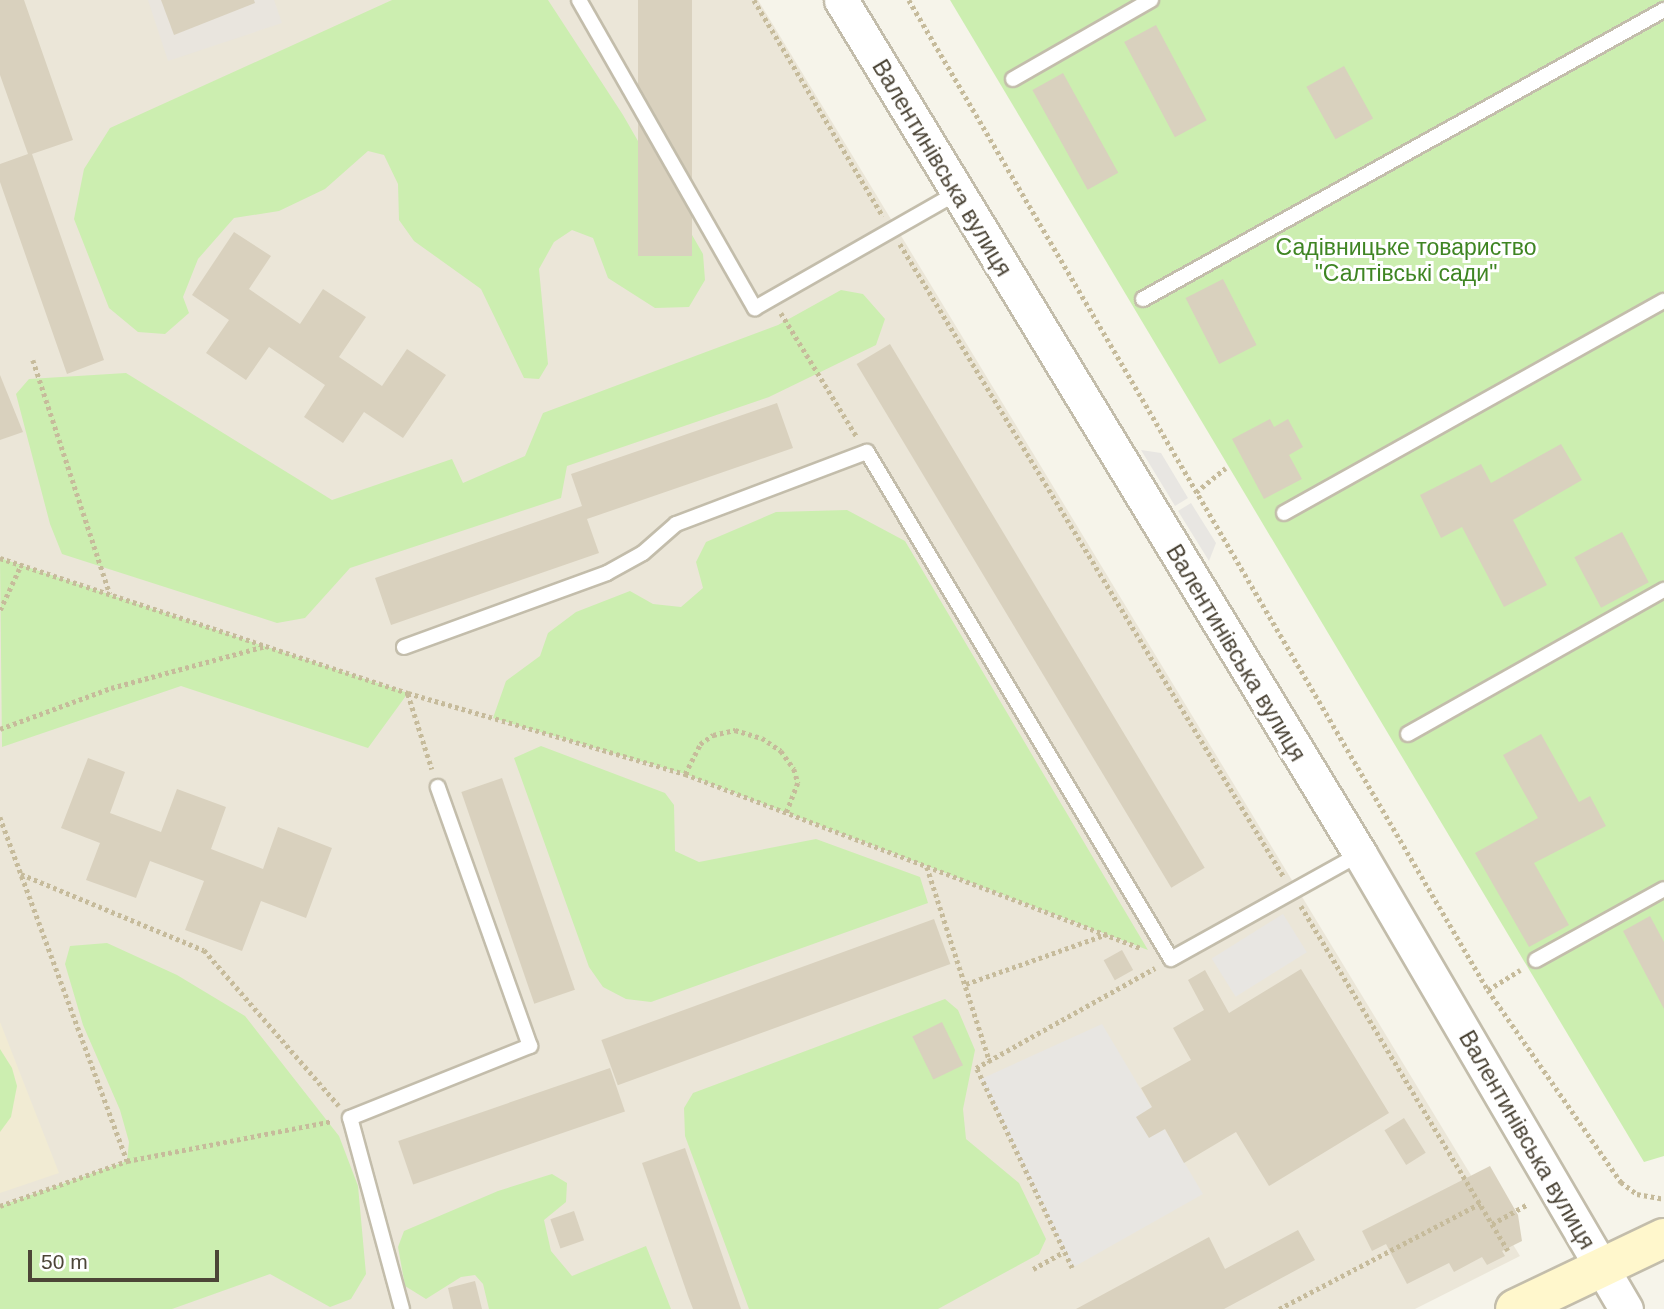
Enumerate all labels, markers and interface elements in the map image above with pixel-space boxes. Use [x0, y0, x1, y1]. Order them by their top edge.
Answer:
street label: Валентинівська вулиця [866, 55, 1018, 281]
park label: Садівницьке товариство "Салтівські сади" [1276, 233, 1536, 287]
street label: Валентинівська вулиця [1160, 540, 1312, 766]
street label: Валентинівська вулиця [1453, 1026, 1601, 1254]
scale bar [32, 1236, 222, 1280]
text: 50 m [41, 1250, 88, 1273]

